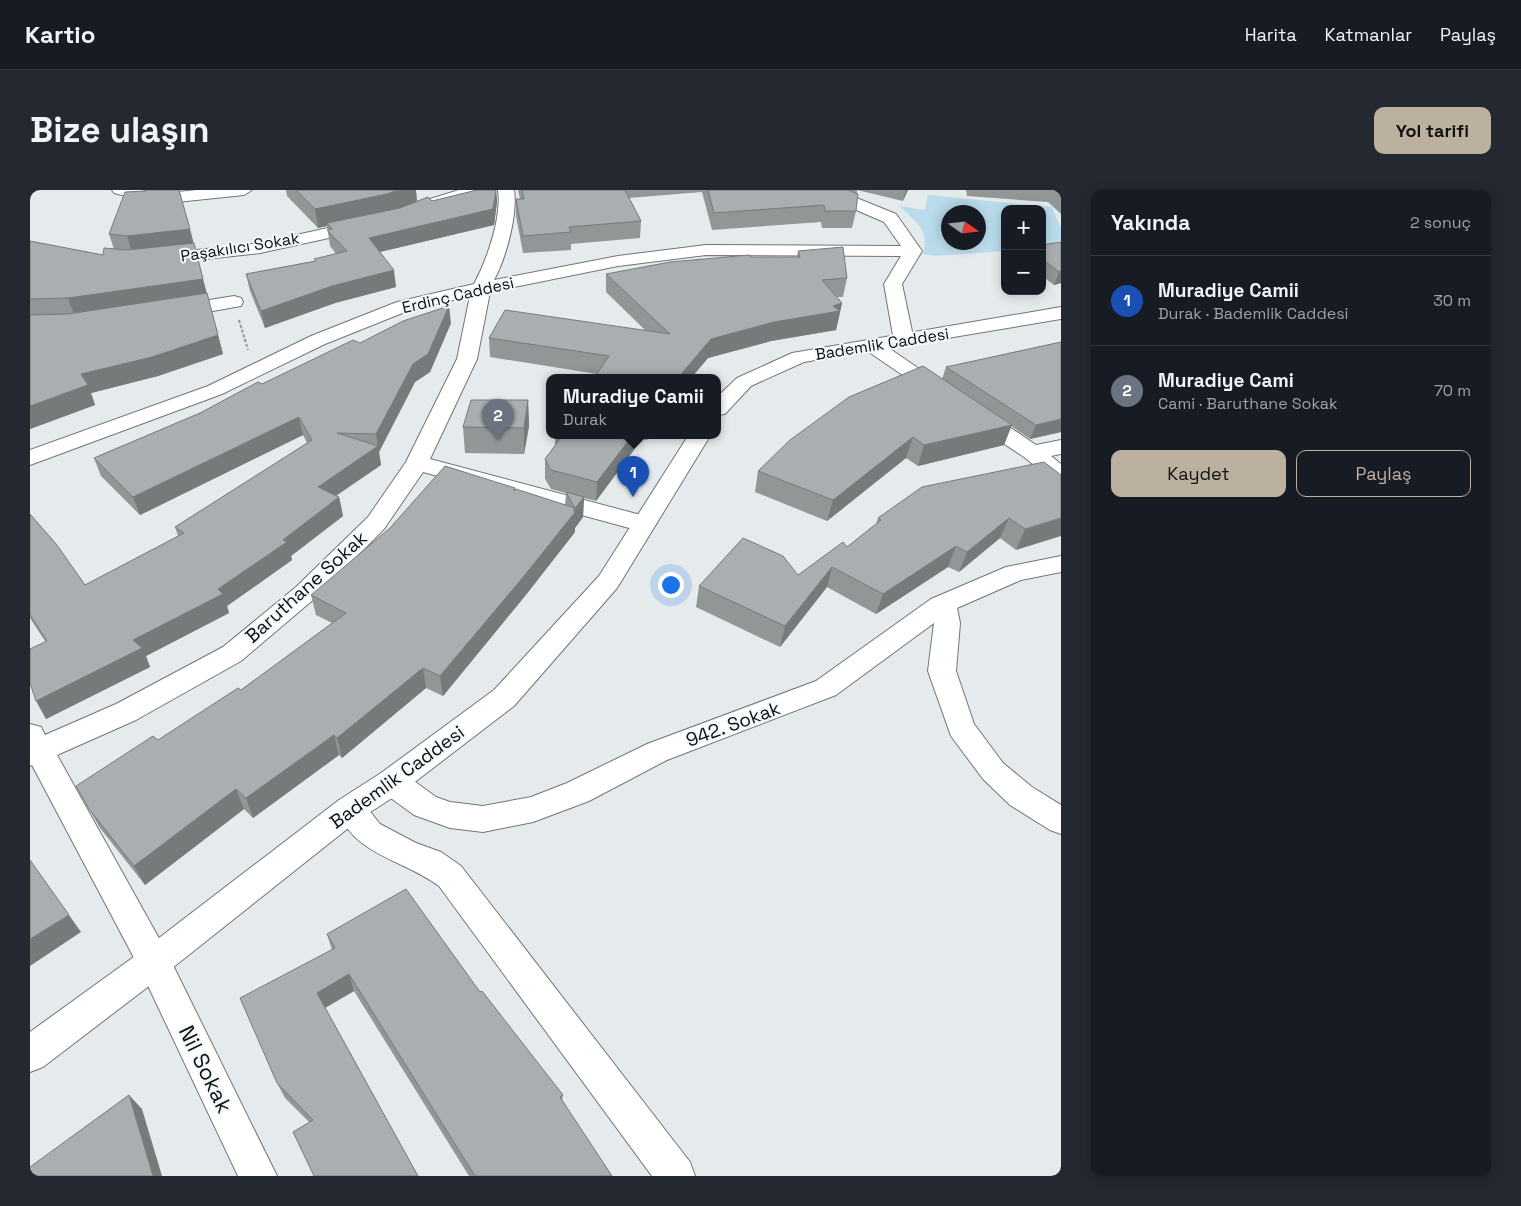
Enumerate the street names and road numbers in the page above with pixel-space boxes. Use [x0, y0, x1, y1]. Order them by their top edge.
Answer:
street label: Paşakılıcı Sokak [179, 227, 301, 267]
street label: Erdinç Caddesi [400, 272, 516, 318]
street label: Bademlik Caddesi [814, 323, 950, 365]
street label: Baruthane Sokak [240, 526, 372, 648]
street label: 942. Sokak [682, 695, 784, 753]
street label: Bademlik Caddesi [325, 720, 469, 834]
street label: Nil Sokak [173, 1021, 239, 1118]

